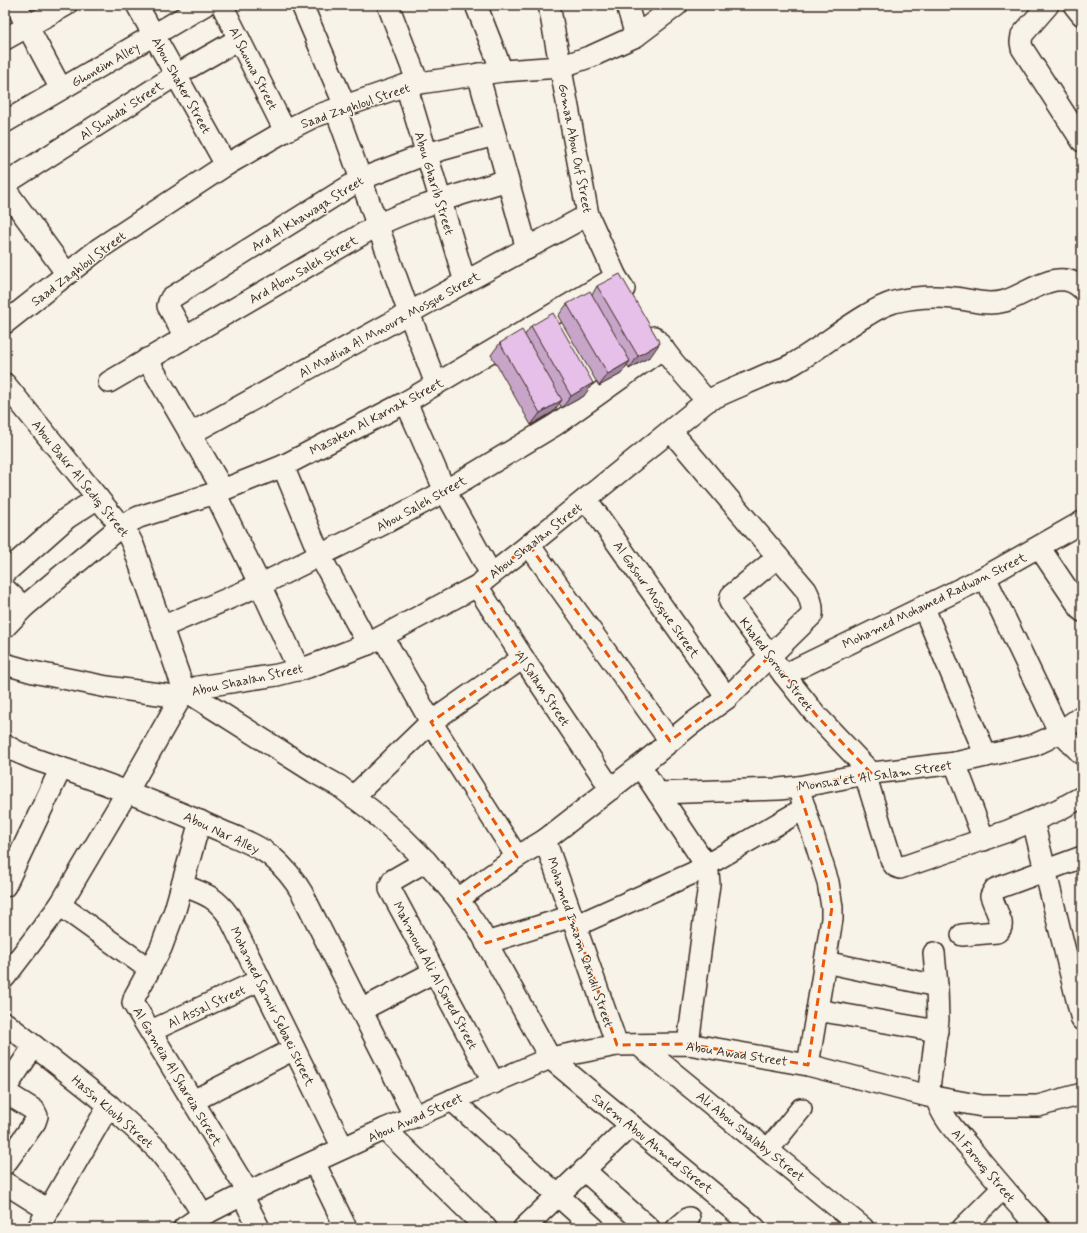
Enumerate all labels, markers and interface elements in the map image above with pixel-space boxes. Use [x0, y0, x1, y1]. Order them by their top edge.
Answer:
street label: Al Shouna Street [224, 24, 281, 113]
street label: Abou Shaker Street [147, 34, 214, 137]
street label: Ghoneim Alley [69, 39, 143, 92]
street label: Al Shohda' Street [77, 78, 167, 145]
street label: Saad Zaghloul Street [299, 80, 412, 133]
street label: Gomaa Abou Ouf Street [554, 82, 595, 215]
street label: Abou Gharib Street [410, 130, 457, 237]
street label: Ard Al Khawaga Street [248, 173, 367, 256]
street label: Saad Zaghloul Street [28, 228, 130, 310]
street label: Ard Abou Saleh Street [246, 232, 361, 308]
street label: Al Madina Al Mnoura Mosque Street [296, 268, 484, 382]
street label: Masaken Al Karnak Street [307, 375, 447, 460]
street label: Abou Bakr Al Sediq Street [27, 417, 132, 541]
street label: Abou Saleh Street [374, 472, 470, 536]
street label: Abou Shaalan Street [486, 499, 586, 583]
street label: Al Gasour Mosque Street [609, 538, 703, 662]
street label: Mohamed Mohamed Radwan Street [840, 549, 1030, 653]
street label: Khaled Sorour Street [735, 615, 817, 715]
street label: Al Salam Street [510, 648, 573, 730]
street label: Abou Shaalan Street [190, 660, 305, 701]
street label: Monsha'et Al Salam Street [797, 757, 953, 796]
street label: Abou Nar Alley [181, 808, 262, 859]
street label: Mohamed Imam Qandil Street [542, 855, 617, 1030]
street label: Mahmoud Ali Al Sayed Street [388, 899, 481, 1053]
street label: Mohamed Samir Sebaei Street [226, 924, 318, 1089]
street label: Al Assal Street [165, 982, 248, 1033]
street label: Al Gameia Al Shareia Street [128, 1004, 225, 1150]
street label: Abou Awad Street [685, 1038, 789, 1071]
street label: Hassn Kloub Street [67, 1072, 157, 1153]
street label: Ali Abou Shalaby Street [692, 1088, 808, 1186]
street label: Abou Awad Street [365, 1090, 466, 1147]
street label: Salem Abou Ahmed Street [588, 1090, 716, 1198]
street label: Al Farouq Street [947, 1126, 1019, 1206]

